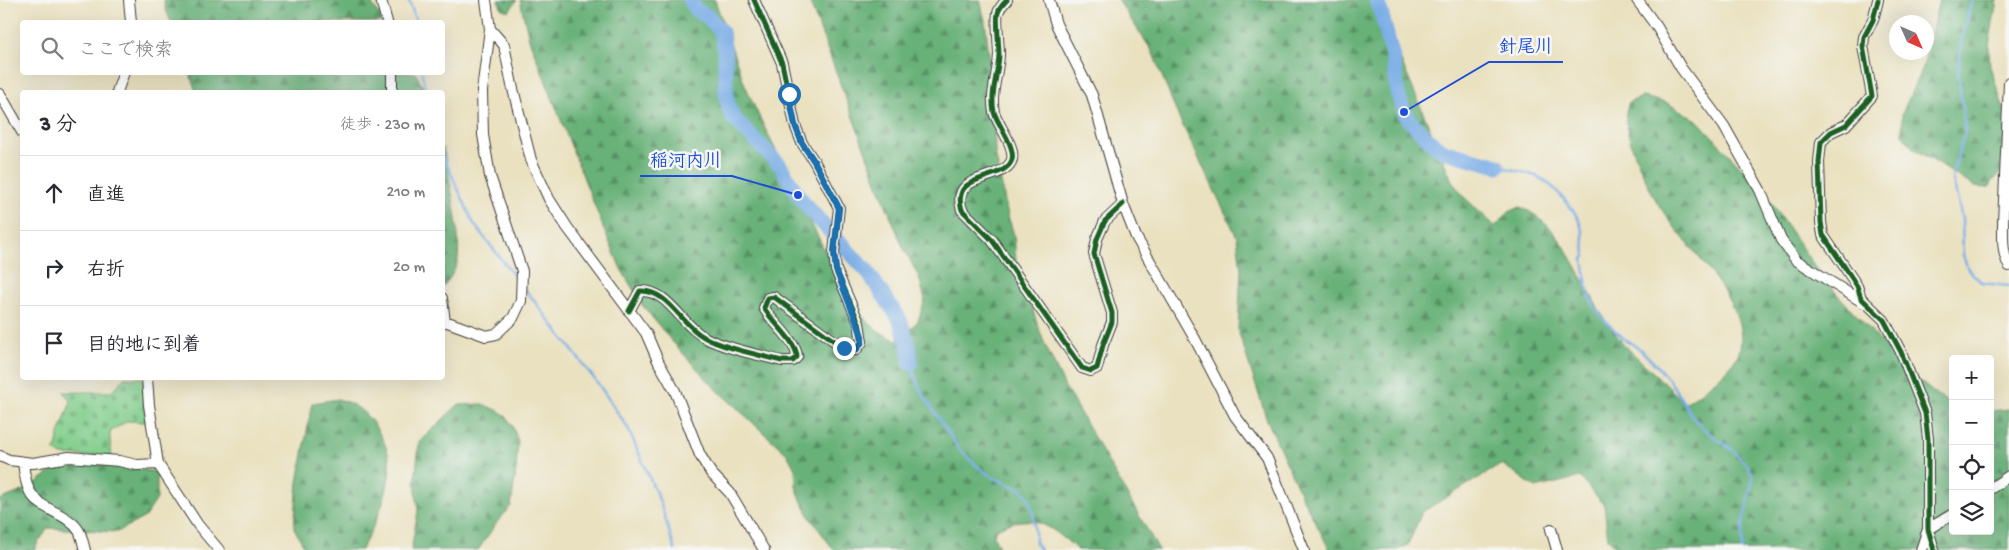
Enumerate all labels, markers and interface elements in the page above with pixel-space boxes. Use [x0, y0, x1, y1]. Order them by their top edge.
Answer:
north arrow [1889, 15, 1934, 60]
search box [20, 20, 445, 75]
callout: 針尾川 [1489, 29, 1563, 62]
icon: search [38, 34, 66, 62]
text: 針尾川 [1499, 37, 1553, 59]
text: ここで検索 [78, 40, 173, 63]
route start [778, 83, 801, 106]
text: 3 分 [40, 114, 77, 139]
text: 徒歩 · 230 m [340, 117, 425, 136]
callout: 稲河内川 [640, 143, 732, 176]
text: 稲河内川 [650, 151, 722, 173]
icon: ahead [40, 179, 68, 207]
text: 210 m [386, 184, 425, 203]
text: 直進 [87, 185, 125, 208]
icon: right [40, 254, 68, 282]
text: 20 m [393, 259, 425, 278]
text: 右折 [87, 260, 125, 283]
icon: arrive [40, 329, 68, 357]
text: 目的地に到着 [87, 335, 201, 358]
route end [833, 337, 856, 360]
map controls [1949, 355, 1994, 535]
button: + [1949, 355, 1994, 400]
button: − [1949, 400, 1994, 445]
button: locate [1949, 445, 1994, 490]
button: layers [1949, 490, 1994, 535]

